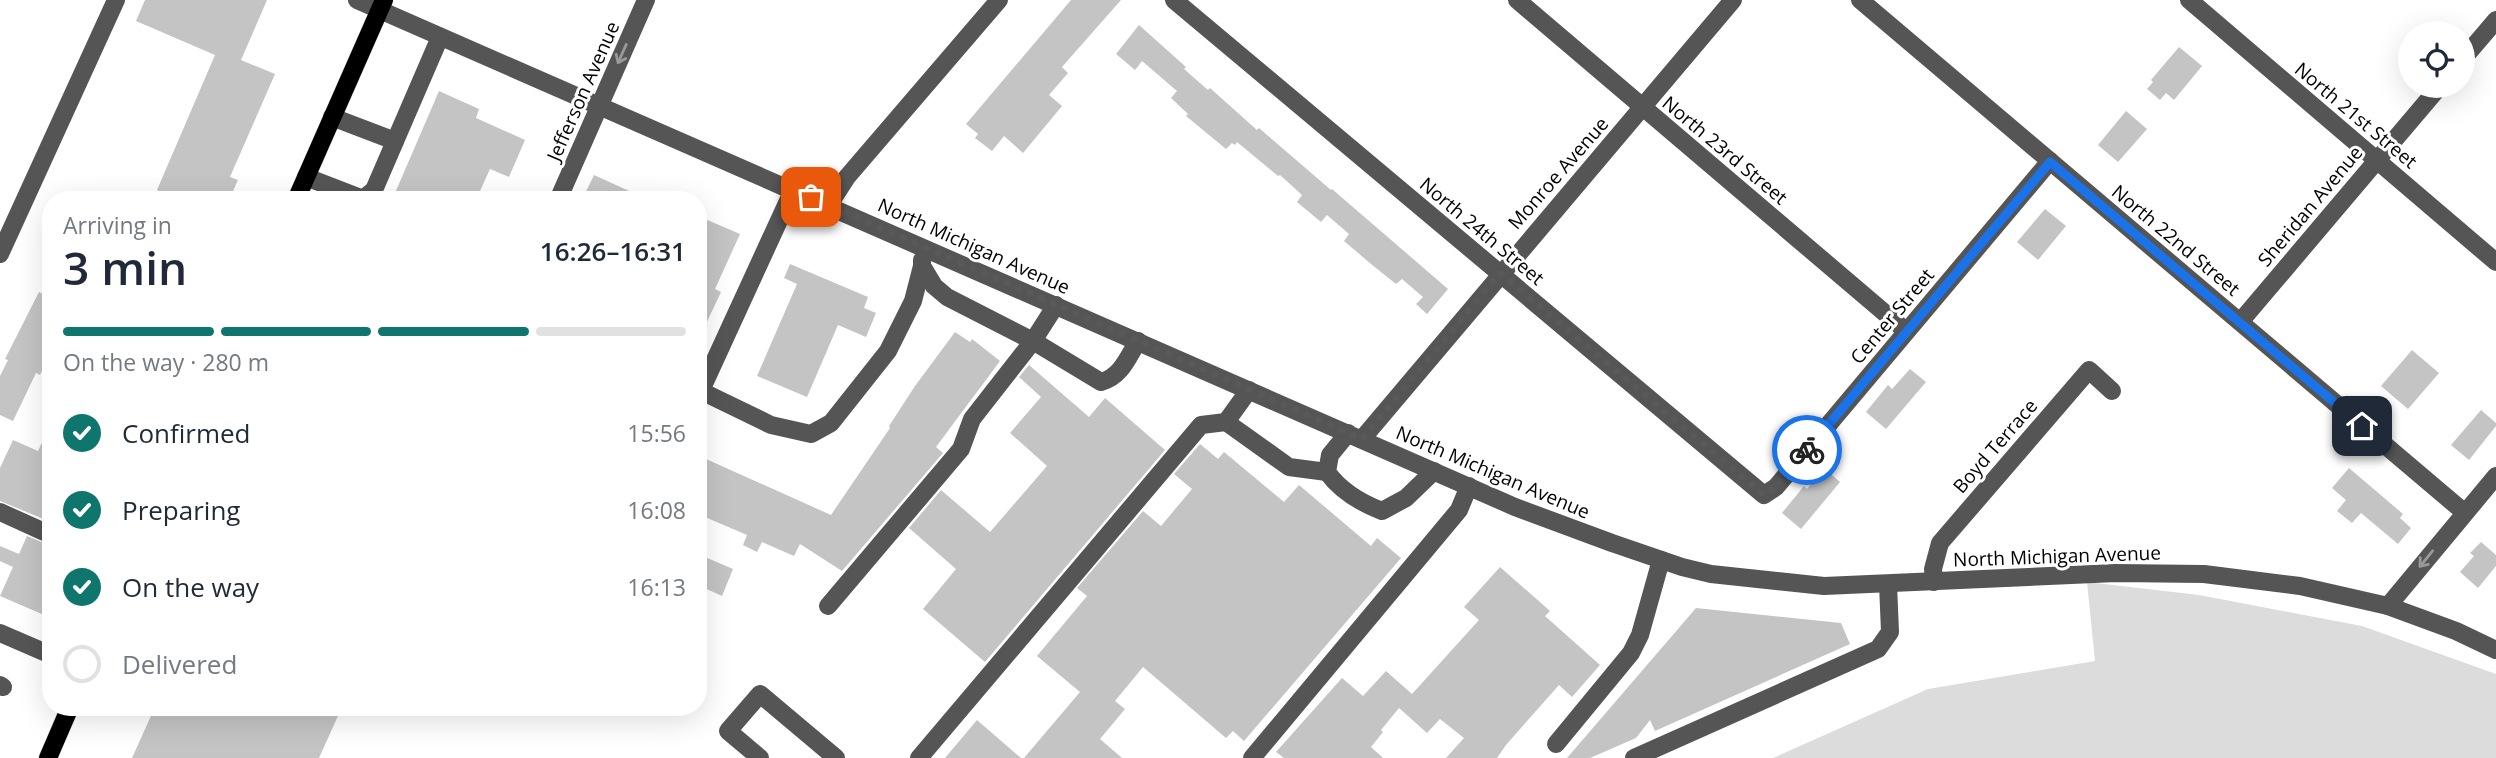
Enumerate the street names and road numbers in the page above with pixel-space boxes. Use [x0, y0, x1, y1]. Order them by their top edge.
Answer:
street label: Jefferson Avenue [540, 17, 625, 167]
street label: North 21st Street [2289, 56, 2423, 174]
street label: North 23rd Street [1657, 90, 1793, 210]
street label: Monroe Avenue [1502, 111, 1614, 235]
street label: Sheridan Avenue [2252, 140, 2368, 272]
street label: North 24th Street [1414, 171, 1550, 291]
street label: North 22nd Street [2106, 179, 2246, 301]
street label: North Michigan Avenue [874, 192, 1074, 300]
street label: Center Street [1844, 262, 1940, 369]
street label: Boyd Terrace [1947, 393, 2043, 499]
street label: North Michigan Avenue [1392, 419, 1594, 525]
street label: North Michigan Avenue [1953, 539, 2161, 573]

